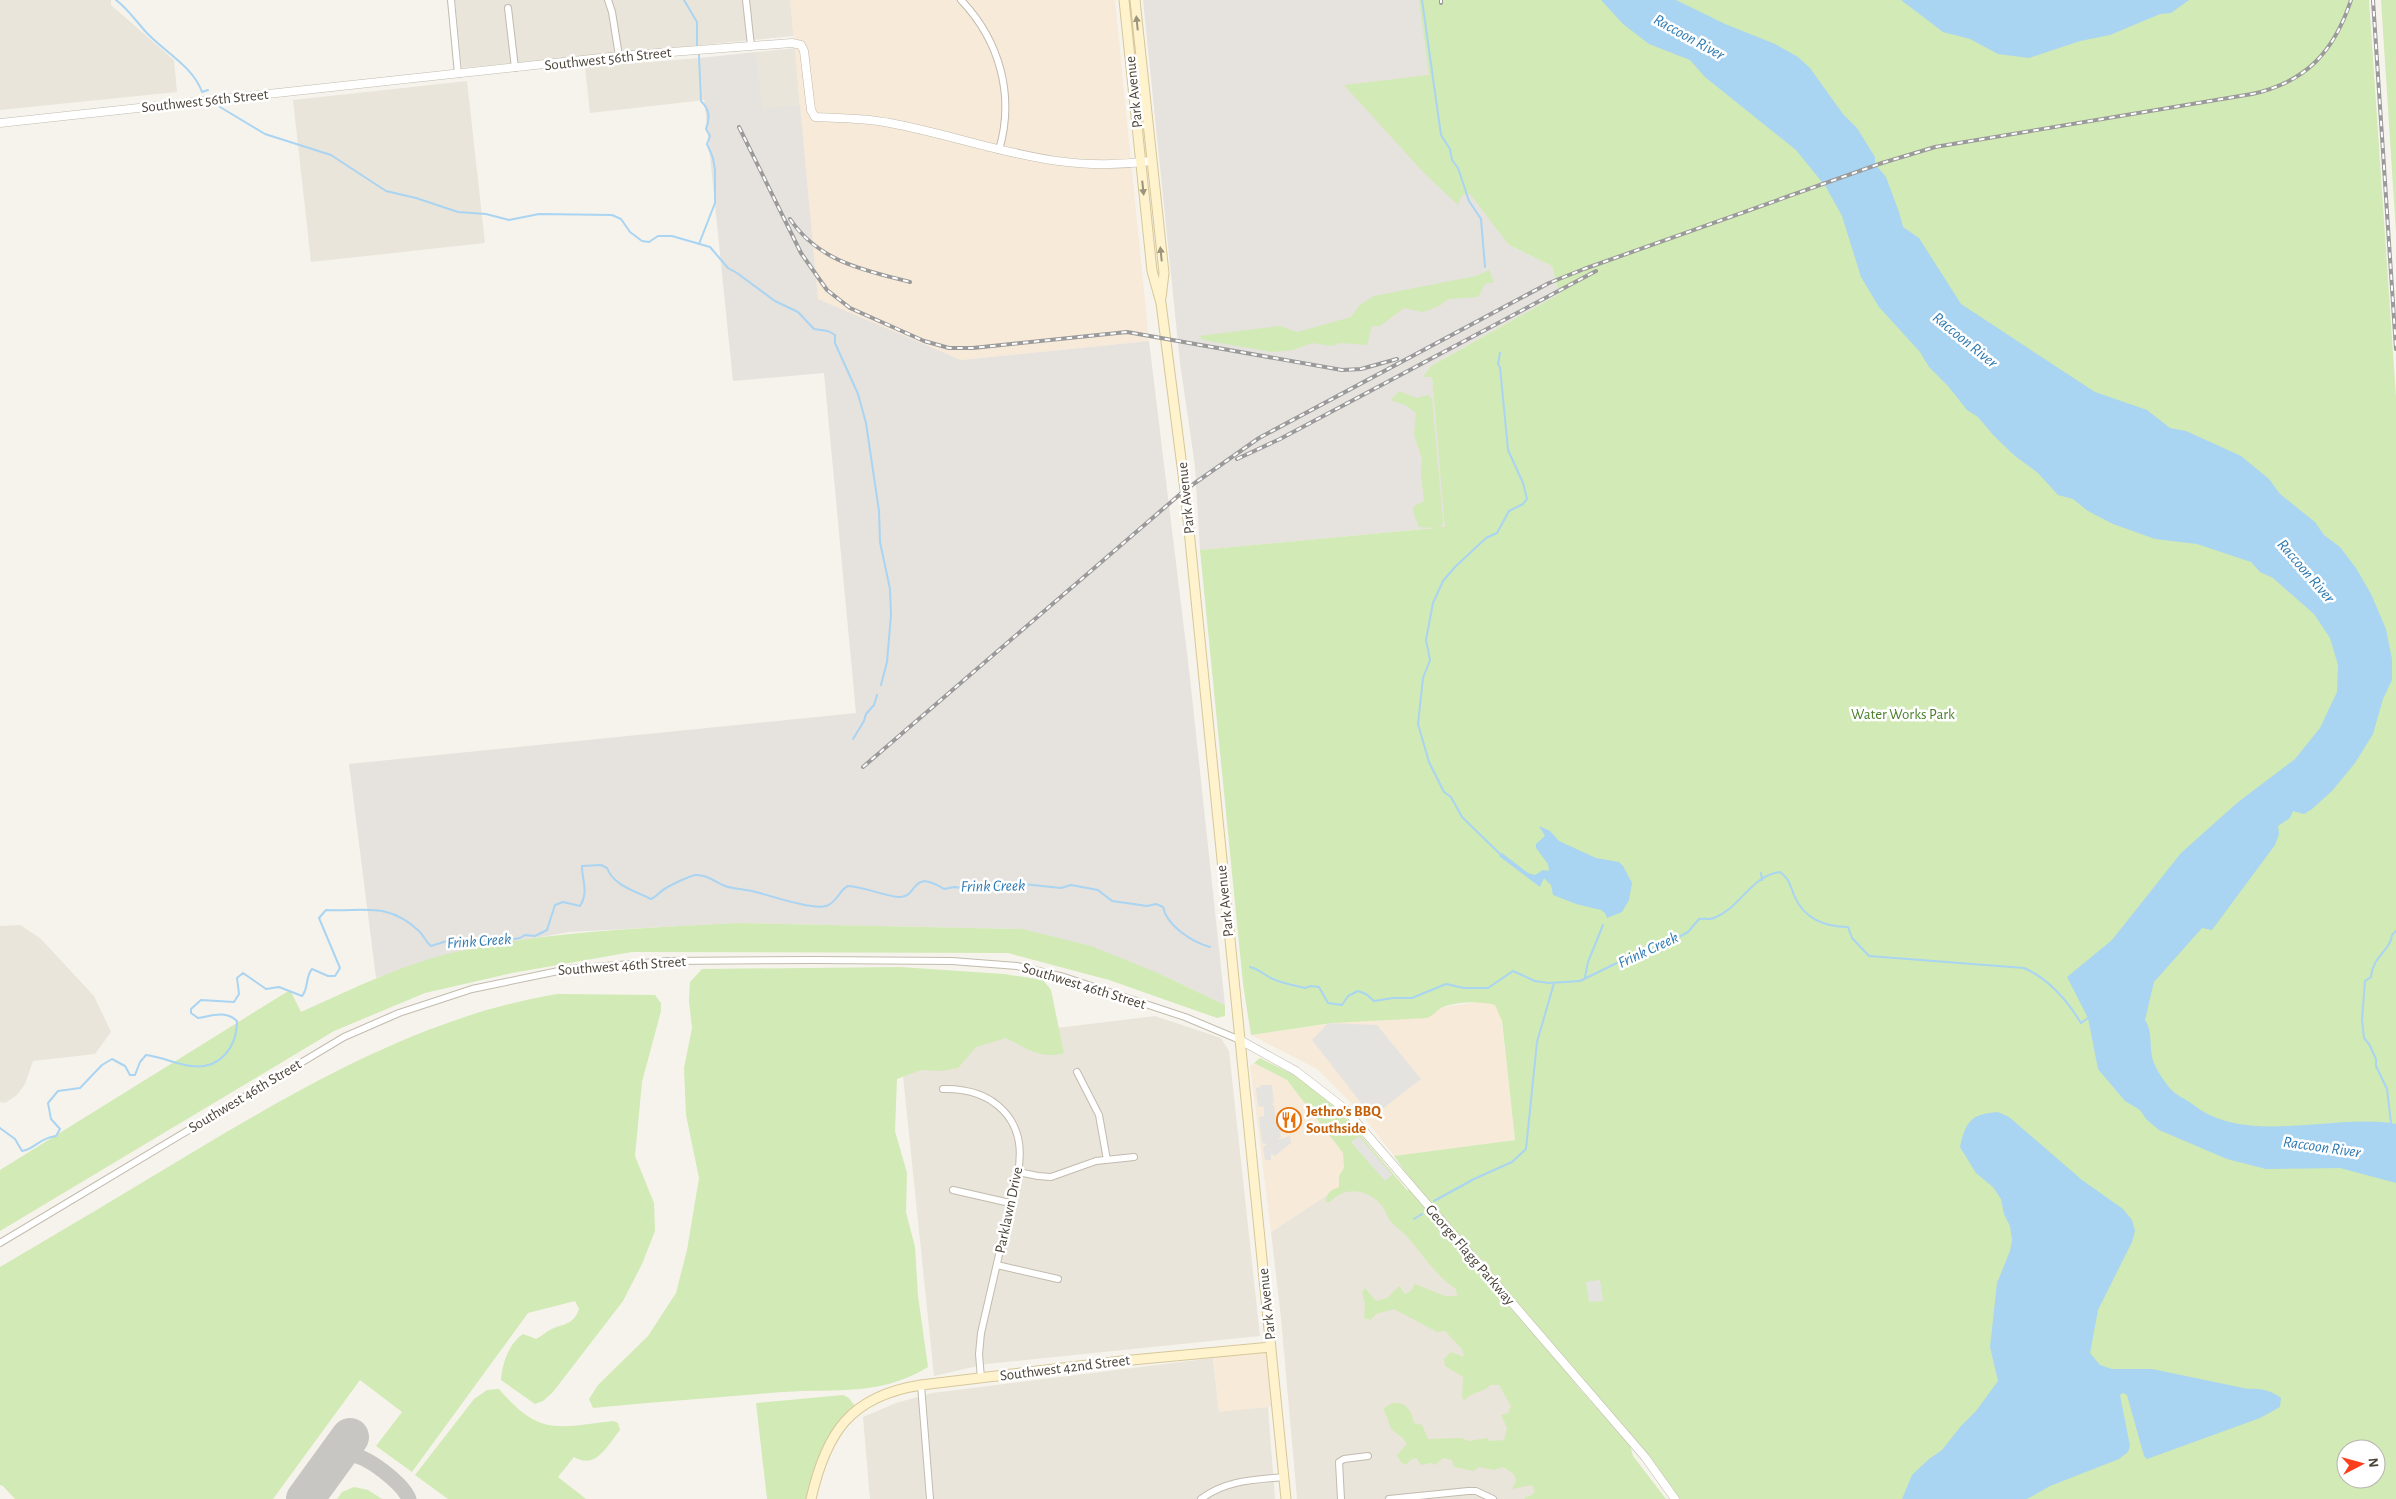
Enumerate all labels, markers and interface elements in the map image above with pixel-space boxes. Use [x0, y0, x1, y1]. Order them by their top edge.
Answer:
water label: Raccoon River [1651, 11, 1728, 63]
one-way arrow [1133, 15, 1141, 31]
street label: Southwest 56th Street [544, 45, 672, 73]
street label: Park Avenue [1123, 55, 1145, 129]
street label: Southwest 56th Street [141, 87, 269, 115]
one-way arrow [1140, 180, 1148, 196]
one-way arrow [1157, 246, 1165, 262]
water label: Raccoon River [1930, 309, 2001, 371]
street label: Park Avenue [1175, 461, 1197, 535]
water label: Raccoon River [2274, 536, 2338, 606]
park label: Water Works Park [1851, 707, 1955, 722]
street label: Park Avenue [1214, 864, 1236, 938]
water label: Frink Creek [961, 877, 1025, 895]
water label: Frink Creek [1615, 929, 1681, 971]
water label: Frink Creek [446, 931, 512, 951]
street label: Southwest 46th Street [557, 954, 687, 978]
street label: Southwest 46th Street [1020, 960, 1148, 1012]
street label: Southwest 46th Street [186, 1056, 304, 1135]
place label: Jethro's BBQ Southside [1306, 1104, 1383, 1136]
restaurant icon: Jethro's BBQ Southside [1276, 1107, 1302, 1133]
water label: Raccoon River [2282, 1134, 2363, 1160]
street label: Parklawn Drive [993, 1165, 1025, 1255]
street label: George Flagg Parkway [1423, 1202, 1518, 1308]
street label: Park Avenue [1256, 1267, 1278, 1341]
street label: Southwest 42nd Street [999, 1353, 1131, 1383]
north arrow [2336, 1439, 2386, 1489]
text: N [2365, 1457, 2380, 1468]

